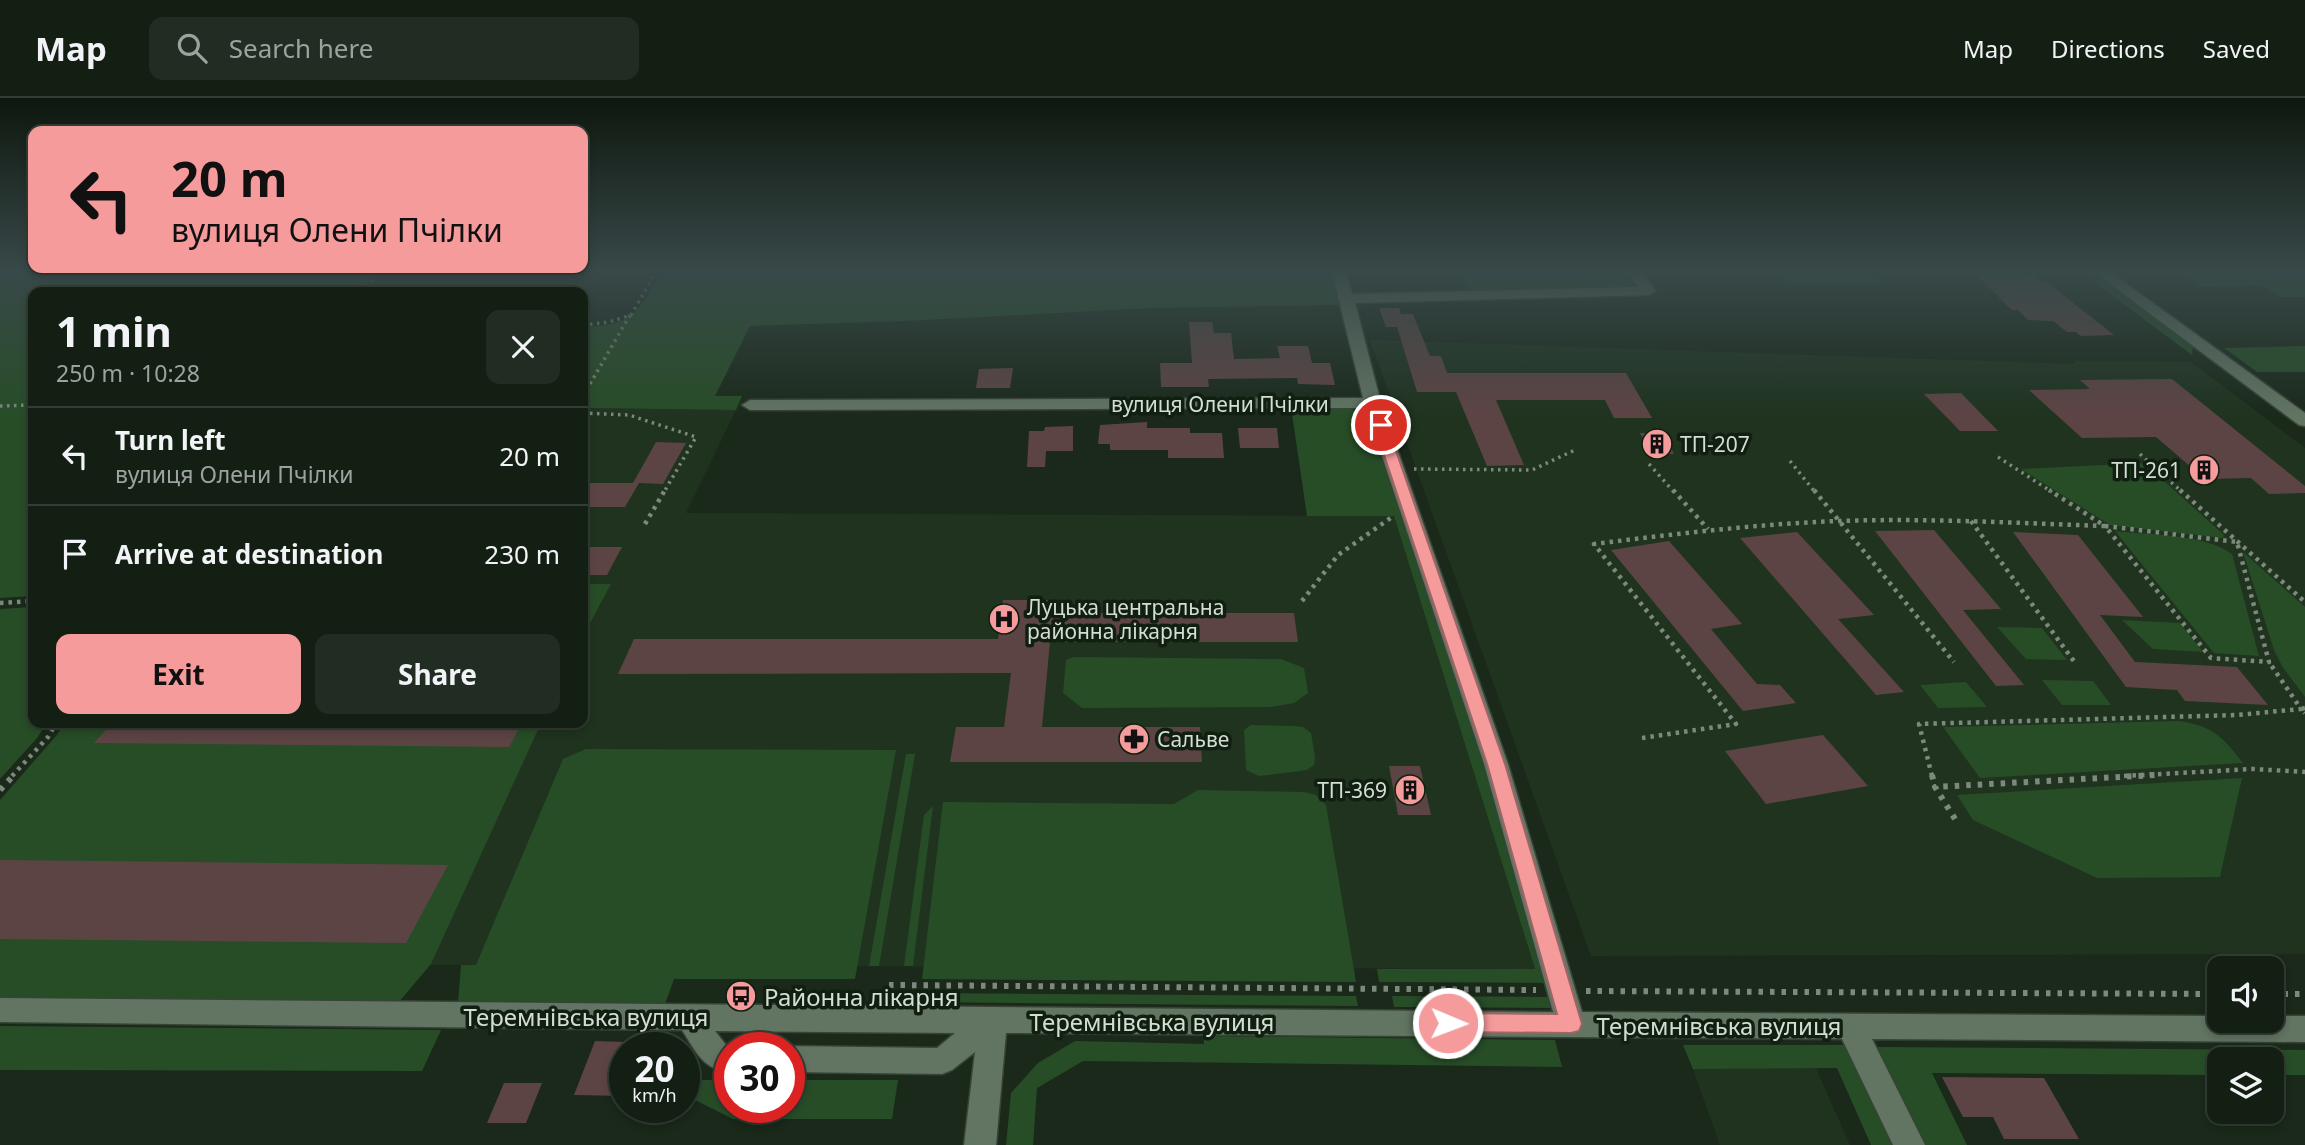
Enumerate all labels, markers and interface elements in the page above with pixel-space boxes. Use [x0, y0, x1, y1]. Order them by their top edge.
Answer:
search box [149, 17, 639, 80]
text: Map [35, 26, 107, 71]
icon: search [173, 29, 211, 67]
text: Search here [229, 30, 373, 66]
text: Map [1963, 32, 2013, 65]
text: Directions [2051, 32, 2165, 65]
text: Saved [2203, 32, 2270, 65]
text: 20 m [171, 145, 288, 211]
icon: left [56, 154, 147, 245]
text: вулиця Олени Пчілки [171, 208, 503, 251]
text: 1 min [56, 302, 172, 359]
button: close [486, 310, 560, 384]
text: 250 m · 10:28 [56, 357, 200, 389]
street label: вулиця Олени Пчілки [1111, 390, 1329, 418]
pin [1351, 395, 1411, 455]
icon: arrive [1362, 406, 1400, 444]
text: Turn left [115, 422, 226, 458]
building icon: ТП-207 [1640, 427, 1674, 461]
place label: ТП-207 [1680, 430, 1750, 458]
icon: left [56, 437, 94, 475]
text: 20 m [499, 438, 560, 474]
building icon: ТП-261 [2187, 453, 2221, 487]
place label: ТП-261 [2111, 456, 2181, 484]
text: вулиця Олени Пчілки [115, 458, 354, 490]
icon: arrive [56, 535, 94, 573]
text: Arrive at destination [115, 536, 384, 572]
text: 230 m [484, 536, 560, 572]
place label: Луцька центральна районна лікарня [1027, 593, 1224, 645]
hospital icon: Луцька центральна районна лікарня [987, 602, 1021, 636]
button: Exit [56, 634, 301, 714]
button: Share [315, 634, 560, 714]
pharmacy icon: Сальве [1117, 722, 1151, 756]
place label: Сальве [1157, 725, 1229, 753]
building icon: ТП-369 [1393, 773, 1427, 807]
place label: ТП-369 [1317, 776, 1387, 804]
map controls [2207, 956, 2284, 1124]
button: sound [2207, 956, 2284, 1033]
bus stop icon: Районна лікарня [724, 979, 758, 1013]
place label: Районна лікарня [764, 980, 959, 1013]
position arrow [1411, 986, 1485, 1060]
street label: Теремнівська вулиця [464, 1000, 708, 1033]
street label: Теремнівська вулиця [1030, 1005, 1274, 1038]
street label: Теремнівська вулиця [1597, 1009, 1841, 1042]
speed limit sign: 30 [714, 1032, 805, 1123]
text: 20 [634, 1045, 675, 1092]
button: layers [2207, 1047, 2284, 1124]
text: km/h [632, 1083, 677, 1107]

